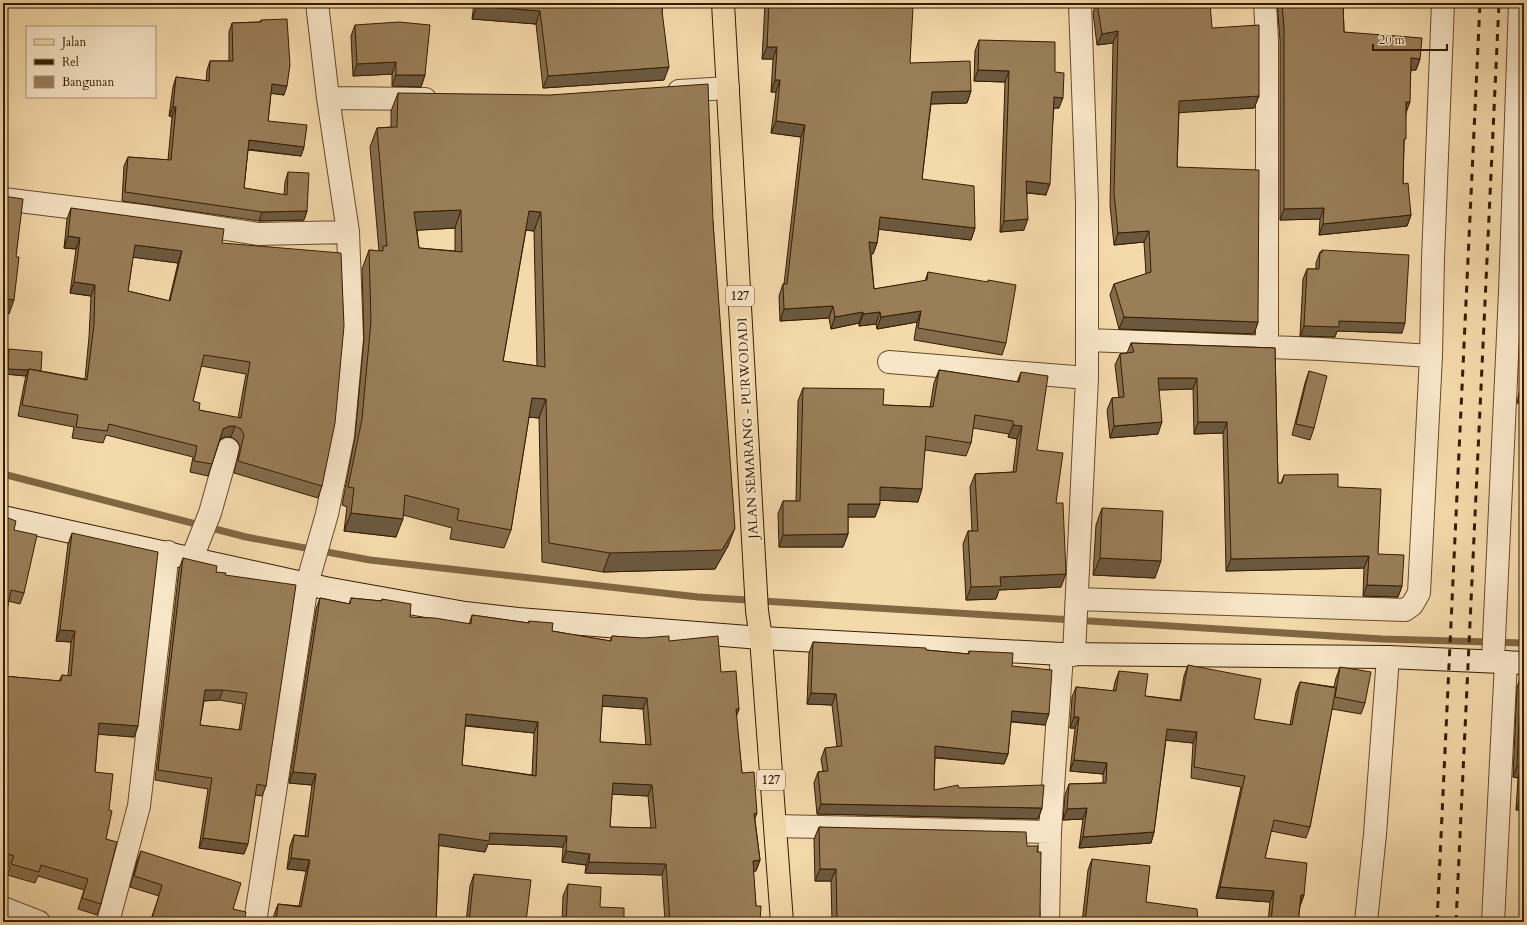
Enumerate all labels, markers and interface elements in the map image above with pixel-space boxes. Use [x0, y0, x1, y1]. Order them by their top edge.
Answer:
legend [26, 26, 156, 98]
scale bar [1373, 26, 1447, 52]
text: 20 m [1379, 32, 1406, 48]
text: Jalan [60, 34, 86, 50]
text: Rel [62, 54, 79, 70]
text: Bangunan [62, 74, 114, 90]
road number: 127 [726, 286, 754, 306]
street label: JALAN SEMARANG - PURWODADI [733, 317, 763, 541]
road number: 127 [757, 770, 785, 790]

